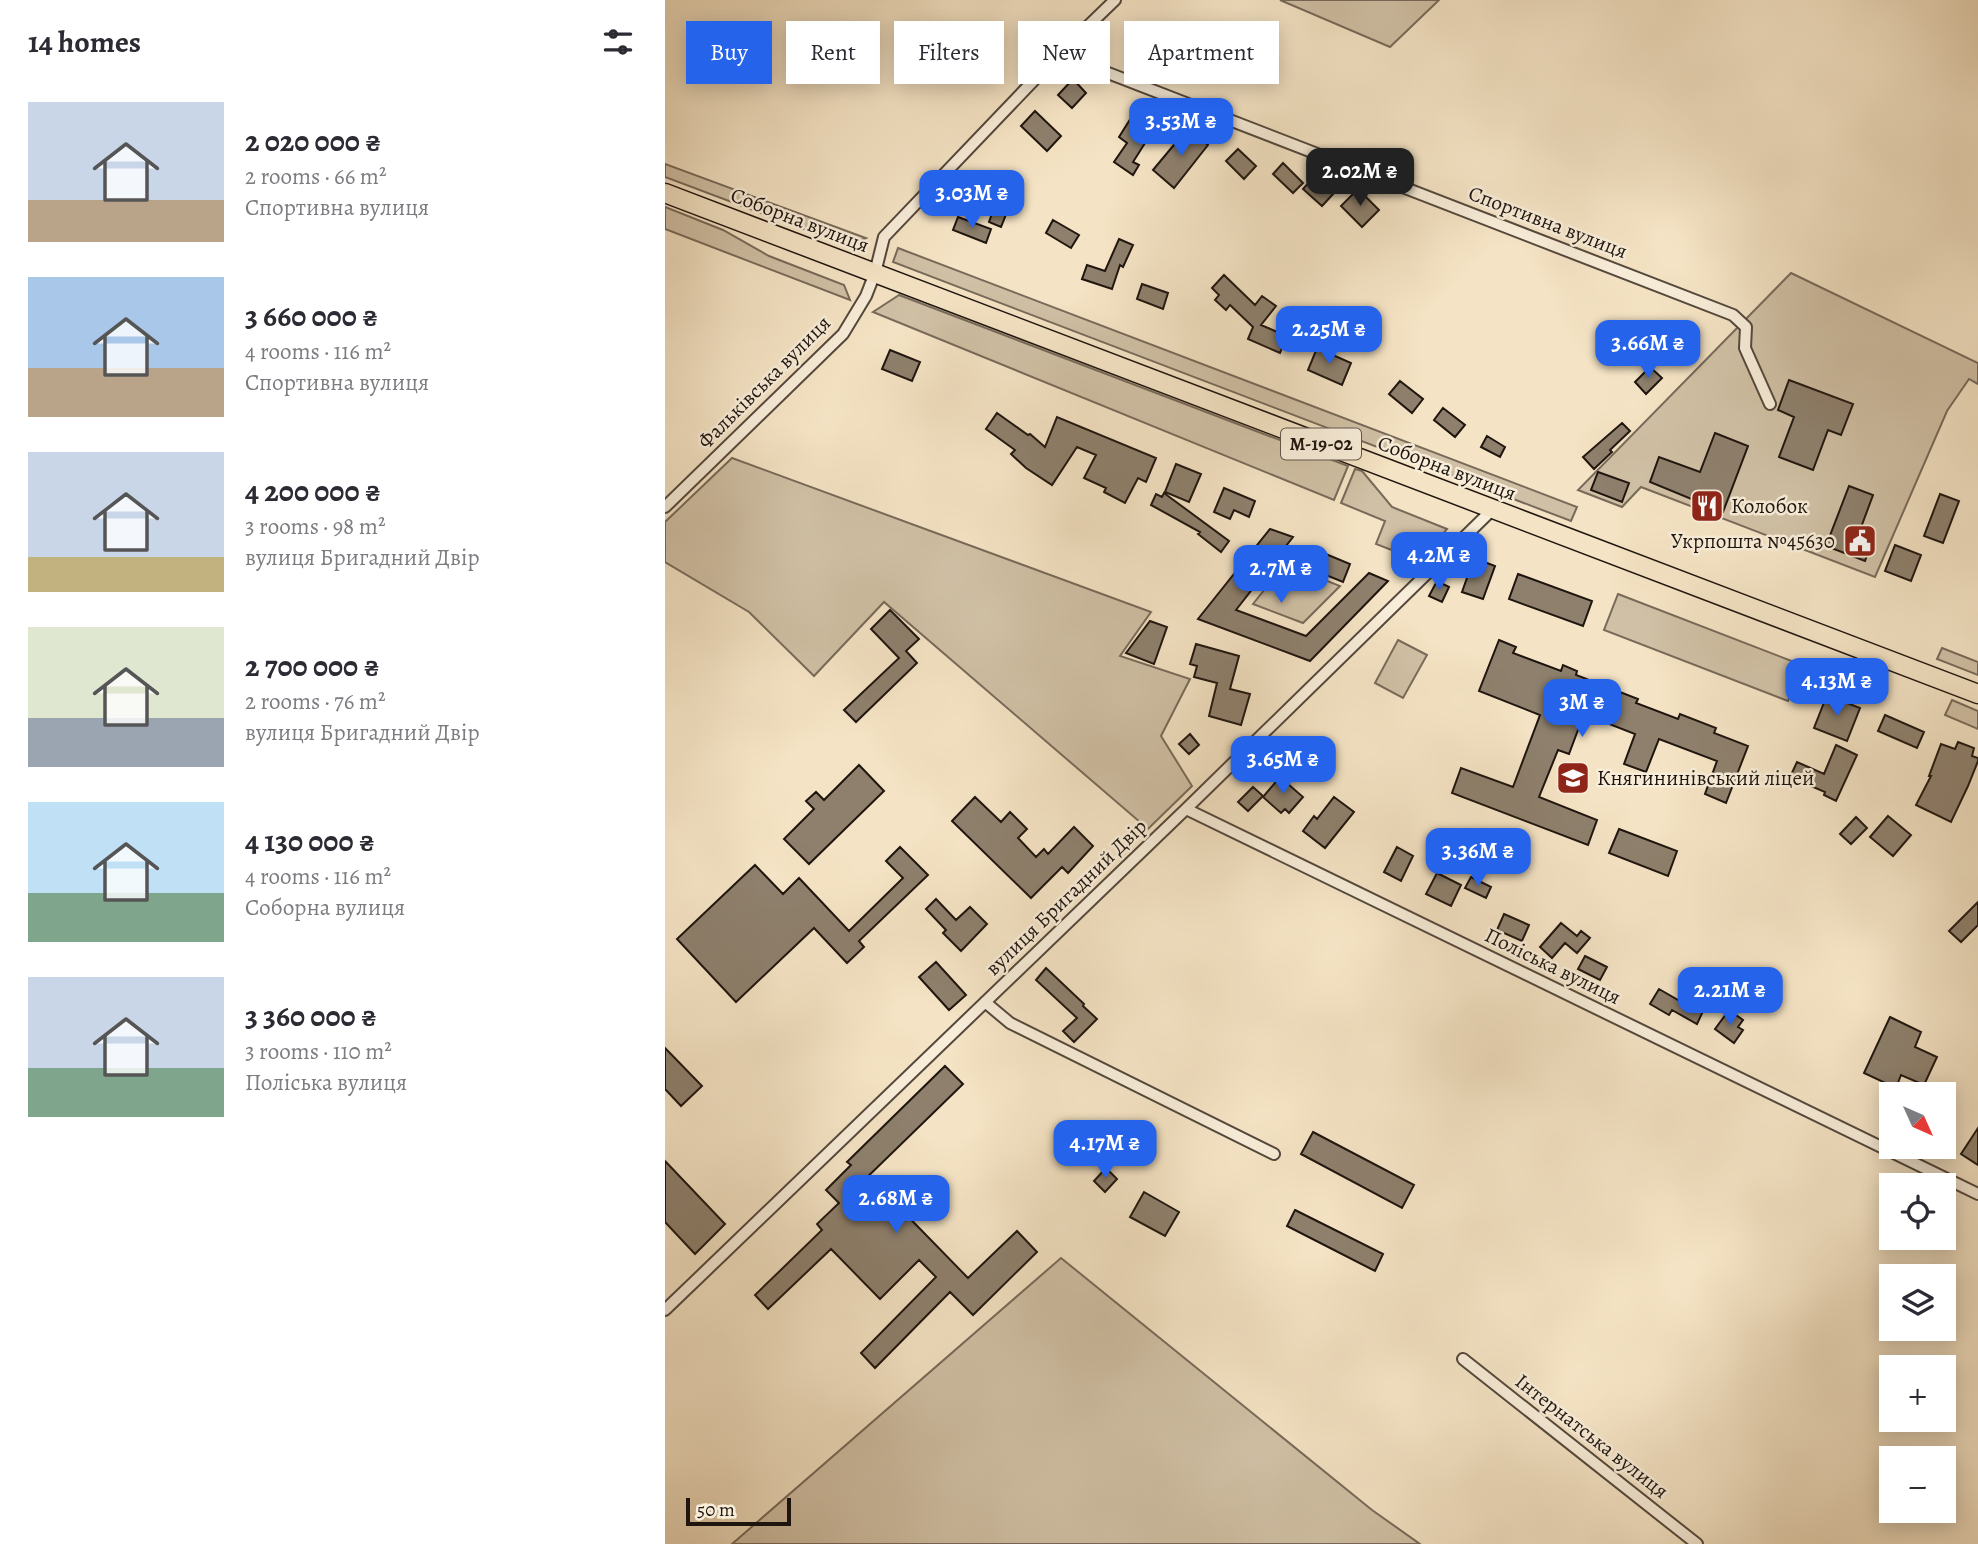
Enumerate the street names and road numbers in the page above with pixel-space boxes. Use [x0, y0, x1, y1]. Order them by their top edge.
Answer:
street label: Спортивна вулиця [1465, 179, 1631, 265]
street label: Соборна вулиця [727, 181, 873, 259]
street label: Фальківська вулиця [691, 309, 837, 455]
road number: М-19-02 [1281, 428, 1361, 460]
street label: Соборна вулиця [1374, 429, 1520, 507]
street label: вулиця Бригадний Двір [979, 813, 1153, 981]
street label: Поліська вулиця [1480, 921, 1626, 1011]
street label: Інтернатська вулиця [1510, 1367, 1674, 1505]

